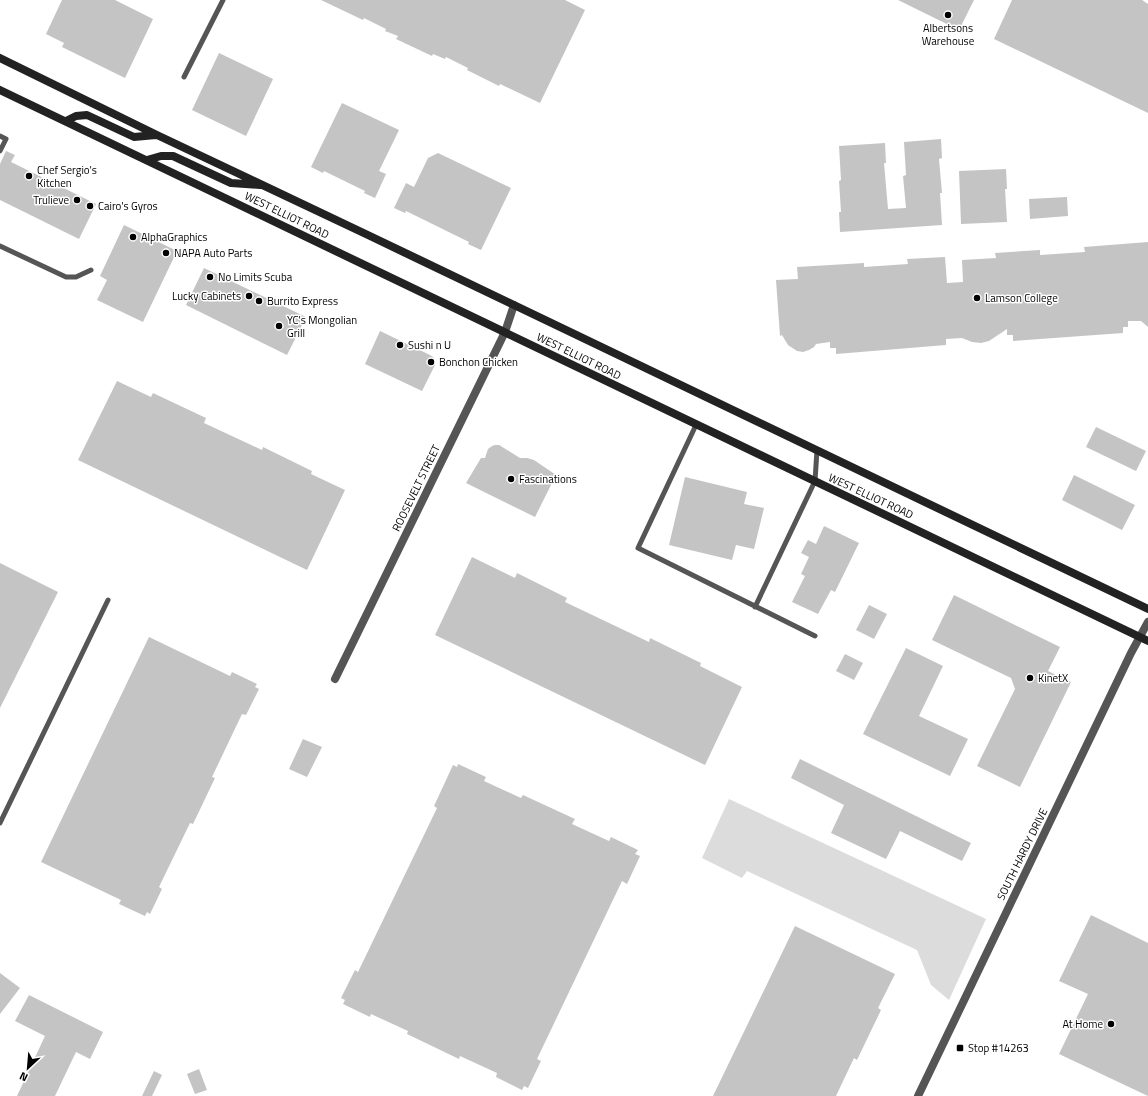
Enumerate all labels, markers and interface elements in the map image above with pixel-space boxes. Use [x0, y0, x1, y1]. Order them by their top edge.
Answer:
marker: Albertsons Warehouse [943, 10, 953, 20]
place label: Albertsons Warehouse [922, 20, 975, 49]
place label: Chef Sergio's Kitchen [37, 162, 97, 191]
marker: Chef Sergio's Kitchen [24, 171, 34, 181]
street label: WEST ELLIOT ROAD [242, 188, 332, 242]
place label: Trulieve [33, 192, 69, 208]
marker: Trulieve [72, 195, 82, 205]
place label: Cairo's Gyros [98, 198, 158, 214]
marker: Cairo's Gyros [85, 201, 95, 211]
place label: AlphaGraphics [141, 229, 207, 245]
marker: AlphaGraphics [128, 232, 138, 242]
place label: NAPA Auto Parts [174, 245, 252, 261]
marker: NAPA Auto Parts [161, 248, 171, 258]
place label: No Limits Scuba [218, 269, 293, 285]
marker: No Limits Scuba [205, 272, 215, 282]
place label: Lucky Cabinets [172, 288, 241, 304]
place label: Lamson College [985, 290, 1058, 306]
marker: Lucky Cabinets [244, 291, 254, 301]
place label: Burrito Express [267, 293, 338, 309]
marker: Lamson College [972, 293, 982, 303]
marker: Burrito Express [254, 296, 264, 306]
place label: YC's Mongolian Grill [287, 312, 357, 341]
marker: YC's Mongolian Grill [274, 321, 284, 331]
street label: WEST ELLIOT ROAD [534, 329, 624, 383]
place label: Sushi n U [408, 337, 451, 353]
marker: Sushi n U [395, 340, 405, 350]
place label: Bonchon Chicken [439, 354, 518, 370]
marker: Bonchon Chicken [426, 357, 436, 367]
street label: ROOSEVELT STREET [388, 442, 444, 534]
street label: WEST ELLIOT ROAD [826, 469, 916, 523]
place label: Fascinations [519, 471, 577, 487]
marker: Fascinations [506, 474, 516, 484]
place label: KinetX [1038, 670, 1068, 686]
marker: KinetX [1025, 673, 1035, 683]
street label: SOUTH HARDY DRIVE [993, 805, 1051, 903]
place label: At Home [1062, 1016, 1103, 1032]
marker: At Home [1106, 1019, 1116, 1029]
place label: Stop #14263 [968, 1040, 1029, 1056]
marker: Stop #14263 [955, 1043, 965, 1053]
north arrow [8, 1048, 48, 1088]
text: N [17, 1068, 31, 1086]

